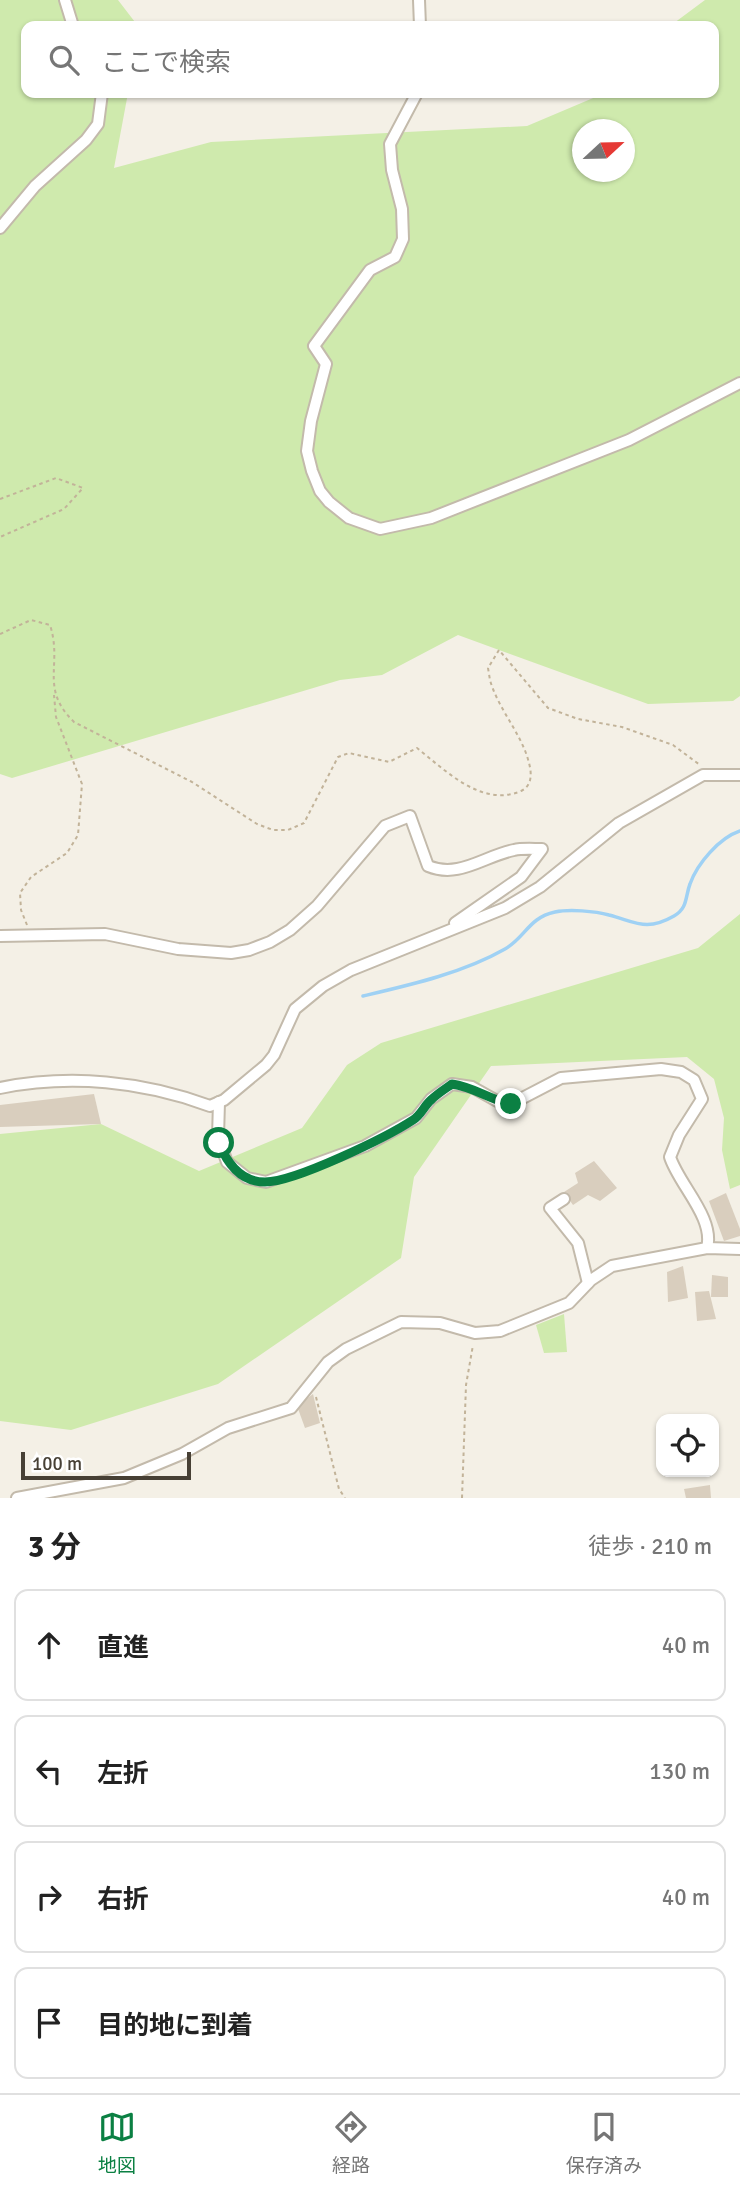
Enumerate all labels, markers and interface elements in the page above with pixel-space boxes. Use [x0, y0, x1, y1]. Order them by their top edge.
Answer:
search box [21, 21, 719, 98]
icon: search [45, 41, 83, 79]
text: ここで検索 [101, 47, 231, 79]
north arrow [572, 119, 635, 182]
route end [495, 1088, 526, 1119]
route start [203, 1127, 234, 1158]
map controls [656, 1414, 719, 1477]
button: locate [656, 1414, 719, 1477]
scale bar [21, 1449, 191, 1481]
text: 100 m [32, 1452, 82, 1476]
text: 3 分 [28, 1529, 81, 1566]
text: 徒歩 · 210 m [588, 1532, 712, 1561]
icon: ahead [30, 1626, 68, 1664]
text: 40 m [662, 1631, 710, 1660]
text: 直進 [97, 1632, 149, 1664]
icon: left [30, 1752, 68, 1790]
text: 130 m [649, 1757, 710, 1786]
text: 左折 [97, 1758, 149, 1790]
icon: right [30, 1878, 68, 1916]
text: 40 m [662, 1883, 710, 1912]
text: 右折 [97, 1884, 149, 1916]
icon: arrive [30, 2004, 68, 2042]
text: 目的地に到着 [97, 2010, 253, 2042]
tab: 地図 [98, 2108, 136, 2178]
tab: 経路 [332, 2108, 370, 2178]
tab: 保存済み [566, 2108, 642, 2178]

